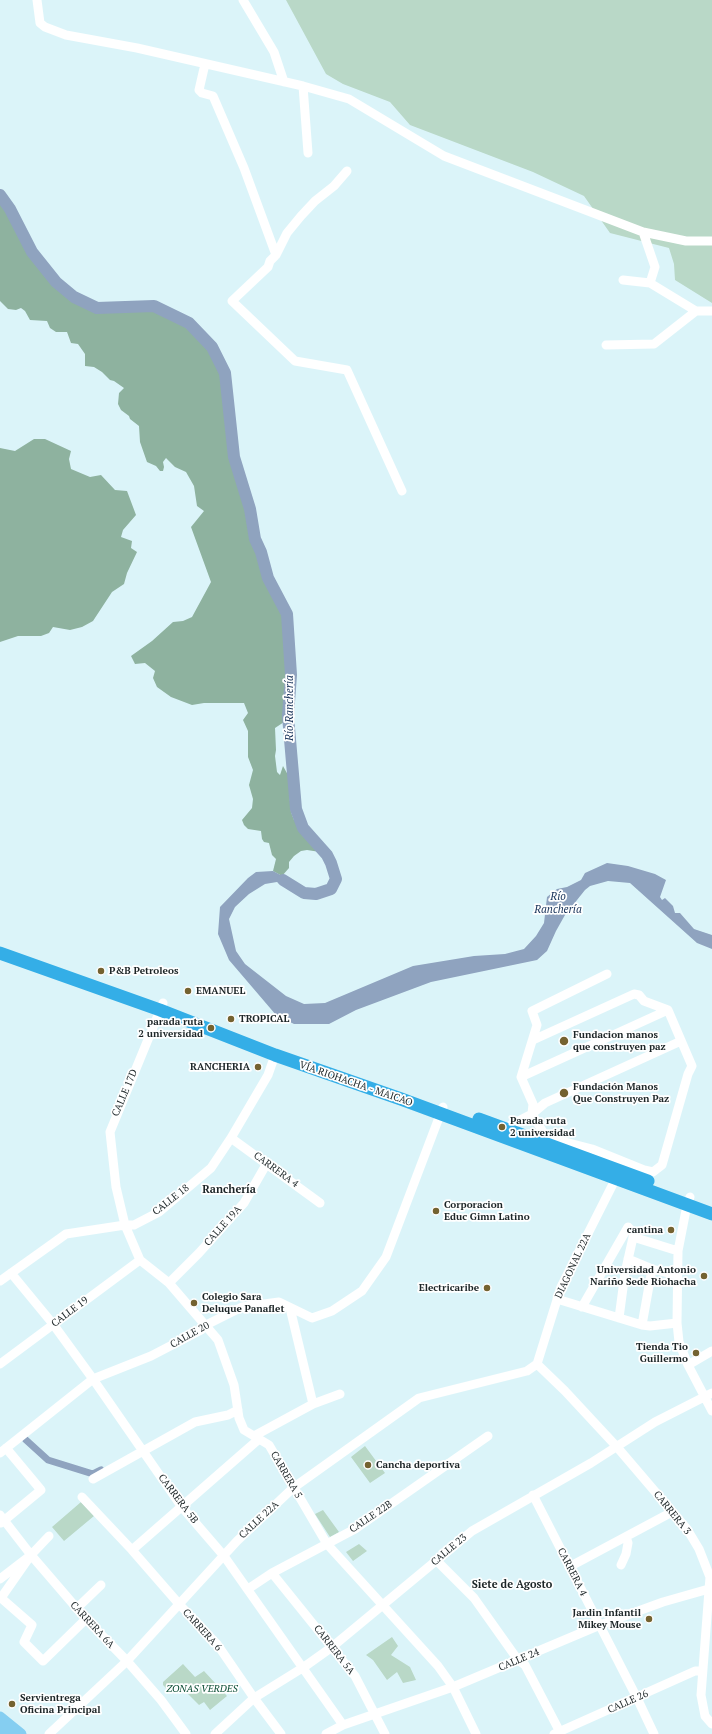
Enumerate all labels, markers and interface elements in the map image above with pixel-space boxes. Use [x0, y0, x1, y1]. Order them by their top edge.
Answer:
water label: Río Ranchería [283, 675, 297, 741]
water label: Río Ranchería [534, 890, 582, 916]
place label: P&B Petroleos [109, 965, 178, 977]
marker: P&B Petroleos [96, 966, 106, 976]
place label: EMANUEL [196, 985, 245, 997]
marker: EMANUEL [183, 986, 193, 996]
place label: TROPICAL [239, 1013, 289, 1025]
marker: TROPICAL [226, 1014, 236, 1024]
place label: parada ruta 2 universidad [138, 1016, 203, 1040]
marker: parada ruta 2 universidad [206, 1023, 216, 1033]
place label: Fundacion manos que construyen paz [573, 1029, 666, 1052]
marker: Fundacion manos que construyen paz [558, 1035, 570, 1047]
street label: VÍA RIOHACHA - MAICAO [298, 1059, 414, 1109]
place label: RANCHERIA [190, 1061, 250, 1073]
marker: RANCHERIA [253, 1062, 263, 1072]
street label: CALLE 17D [110, 1068, 140, 1118]
place label: Fundación Manos Que Construyen Paz [573, 1081, 669, 1104]
marker: Fundación Manos Que Construyen Paz [558, 1087, 570, 1099]
place label: Parada ruta 2 universidad [510, 1115, 575, 1138]
marker: Parada ruta 2 universidad [497, 1122, 507, 1132]
street label: CARRERA 4 [251, 1150, 301, 1190]
street label: CALLE 18 [150, 1182, 192, 1218]
district label: Ranchería [202, 1183, 256, 1197]
place label: Corporacion Educ Gimn Latino [444, 1199, 530, 1222]
street label: CALLE 19A [202, 1203, 244, 1249]
marker: Corporacion Educ Gimn Latino [431, 1206, 441, 1216]
place label: cantina [627, 1224, 663, 1236]
marker: cantina [666, 1225, 676, 1235]
street label: DIAGONAL 22A [553, 1231, 593, 1301]
place label: Universidad Antonio Nariño Sede Riohacha [590, 1264, 696, 1288]
marker: Universidad Antonio Nariño Sede Riohacha [699, 1271, 709, 1281]
place label: Electricaribe [419, 1282, 479, 1294]
marker: Electricaribe [482, 1283, 492, 1293]
place label: Colegio Sara Deluque Panaflet [202, 1291, 284, 1314]
street label: CALLE 19 [49, 1294, 91, 1330]
marker: Colegio Sara Deluque Panaflet [189, 1298, 199, 1308]
street label: CALLE 20 [168, 1319, 212, 1351]
place label: Tienda Tio Guillermo [636, 1341, 688, 1364]
marker: Tienda Tio Guillermo [691, 1348, 701, 1358]
street label: CARRERA 5 [268, 1449, 304, 1501]
place label: Cancha deportiva [376, 1459, 460, 1471]
marker: Cancha deportiva [363, 1460, 373, 1470]
street label: CARRERA 5B [156, 1472, 200, 1526]
street label: CARRERA 3 [651, 1489, 693, 1537]
street label: CALLE 22B [347, 1498, 395, 1536]
street label: CALLE 22A [237, 1499, 281, 1541]
street label: CALLE 23 [429, 1532, 469, 1568]
street label: CARRERA 4 [555, 1546, 589, 1598]
district label: Siete de Agosto [472, 1578, 552, 1592]
street label: CARRERA 6A [67, 1599, 117, 1651]
street label: CARRERA 6 [180, 1606, 224, 1654]
place label: Jardin Infantil Mikey Mouse [573, 1607, 641, 1630]
marker: Jardin Infantil Mikey Mouse [644, 1614, 654, 1624]
street label: CARRERA 5A [311, 1623, 357, 1677]
street label: CALLE 24 [497, 1646, 541, 1674]
park label: ZONAS VERDES [166, 1683, 238, 1695]
street label: CALLE 26 [606, 1688, 650, 1716]
place label: Servientrega Oficina Principal [20, 1692, 101, 1716]
marker: Servientrega Oficina Principal [7, 1699, 17, 1709]

